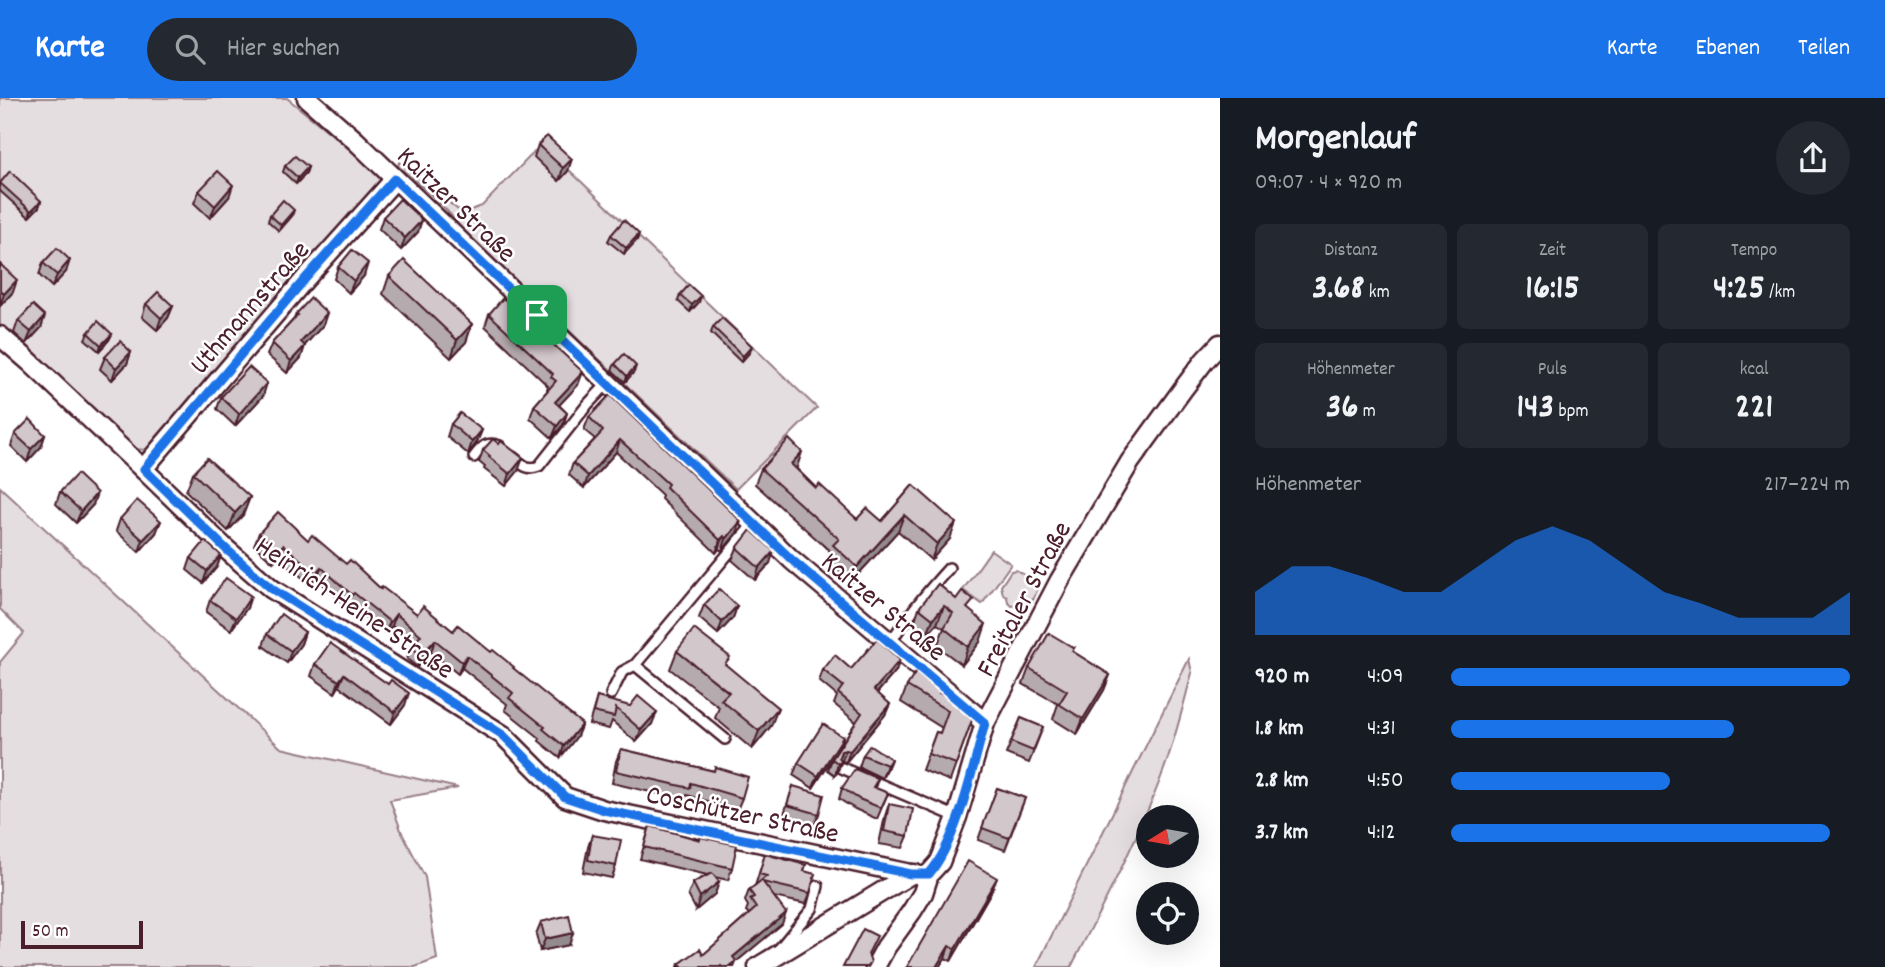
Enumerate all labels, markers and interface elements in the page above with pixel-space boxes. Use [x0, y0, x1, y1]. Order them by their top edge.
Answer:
search box [147, 18, 637, 81]
text: Karte [35, 26, 105, 73]
icon: search [171, 30, 209, 68]
text: Hier suchen [227, 31, 340, 68]
text: Karte [1607, 32, 1657, 66]
text: Ebenen [1695, 32, 1760, 66]
text: Teilen [1798, 32, 1850, 66]
text: Morgenlauf [1255, 113, 1416, 168]
button: share [1776, 121, 1850, 195]
street label: Kaitzer Straße [386, 139, 523, 274]
text: 09:07 · 4 × 920 m [1255, 167, 1402, 200]
street label: Uthmannstraße [182, 233, 321, 385]
text: Distanz [1324, 238, 1377, 265]
text: Zeit [1539, 238, 1566, 265]
text: Tempo [1731, 238, 1777, 265]
text: 3.68 [1312, 265, 1365, 315]
text: 16:15 [1525, 265, 1580, 315]
text: 4:25 [1713, 265, 1765, 315]
text: km [1365, 280, 1390, 307]
text: /km [1765, 280, 1795, 307]
pin [507, 285, 567, 345]
icon: arrive [518, 296, 556, 334]
text: Höhenmeter [1307, 357, 1395, 384]
text: Puls [1538, 357, 1567, 384]
text: kcal [1740, 357, 1769, 384]
text: 36 [1326, 384, 1358, 434]
text: 143 [1516, 384, 1554, 434]
text: 221 [1735, 384, 1773, 434]
text: m [1358, 399, 1376, 426]
text: bpm [1554, 399, 1589, 426]
text: Höhenmeter [1255, 469, 1361, 502]
text: 217–224 m [1764, 469, 1850, 502]
street label: Freitaler Straße [969, 515, 1084, 685]
street label: Heinrich-Heine-Straße [246, 529, 461, 692]
street label: Kaitzer Straße [810, 544, 953, 673]
text: 920 m [1255, 661, 1309, 694]
text: 4:09 [1367, 661, 1403, 694]
text: 1.8 km [1255, 713, 1304, 746]
text: 4:31 [1367, 713, 1396, 746]
text: 2.8 km [1255, 765, 1309, 798]
text: 4:50 [1367, 765, 1404, 798]
street label: Coschützer Straße [642, 777, 842, 857]
north arrow [1136, 805, 1199, 868]
map controls [1136, 805, 1199, 945]
text: 3.7 km [1255, 817, 1308, 850]
text: 4:12 [1367, 817, 1395, 850]
button: locate [1136, 882, 1199, 945]
scale bar [21, 918, 144, 950]
text: 50 m [32, 919, 69, 946]

